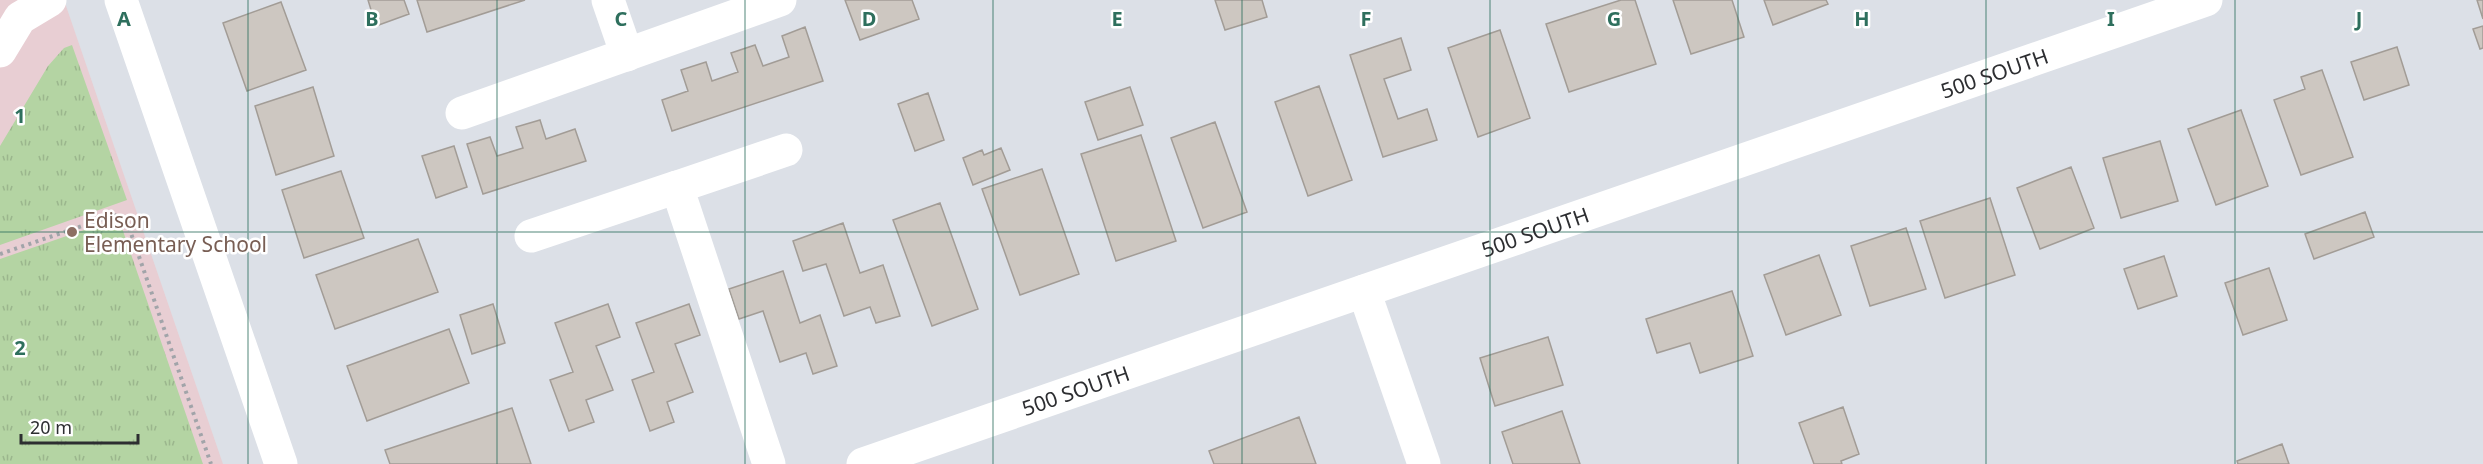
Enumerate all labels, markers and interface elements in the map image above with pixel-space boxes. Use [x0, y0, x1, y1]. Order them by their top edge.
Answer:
text: A [117, 5, 131, 32]
text: B [365, 5, 379, 32]
text: C [615, 5, 628, 32]
text: D [862, 5, 876, 32]
text: E [1111, 5, 1123, 32]
text: F [1361, 5, 1371, 32]
text: G [1607, 5, 1621, 32]
text: H [1854, 5, 1870, 32]
text: I [2107, 5, 2115, 32]
text: J [2354, 5, 2362, 32]
street label: 500 SOUTH [1937, 42, 2052, 105]
text: 1 [14, 102, 26, 129]
street label: 500 SOUTH [1477, 200, 1593, 263]
place label: Edison Elementary School [84, 206, 267, 258]
marker: Edison Elementary School [65, 225, 79, 239]
text: 2 [14, 334, 26, 361]
street label: 500 SOUTH [1018, 359, 1133, 422]
scale bar [21, 407, 138, 445]
text: 20 m [30, 415, 72, 439]

